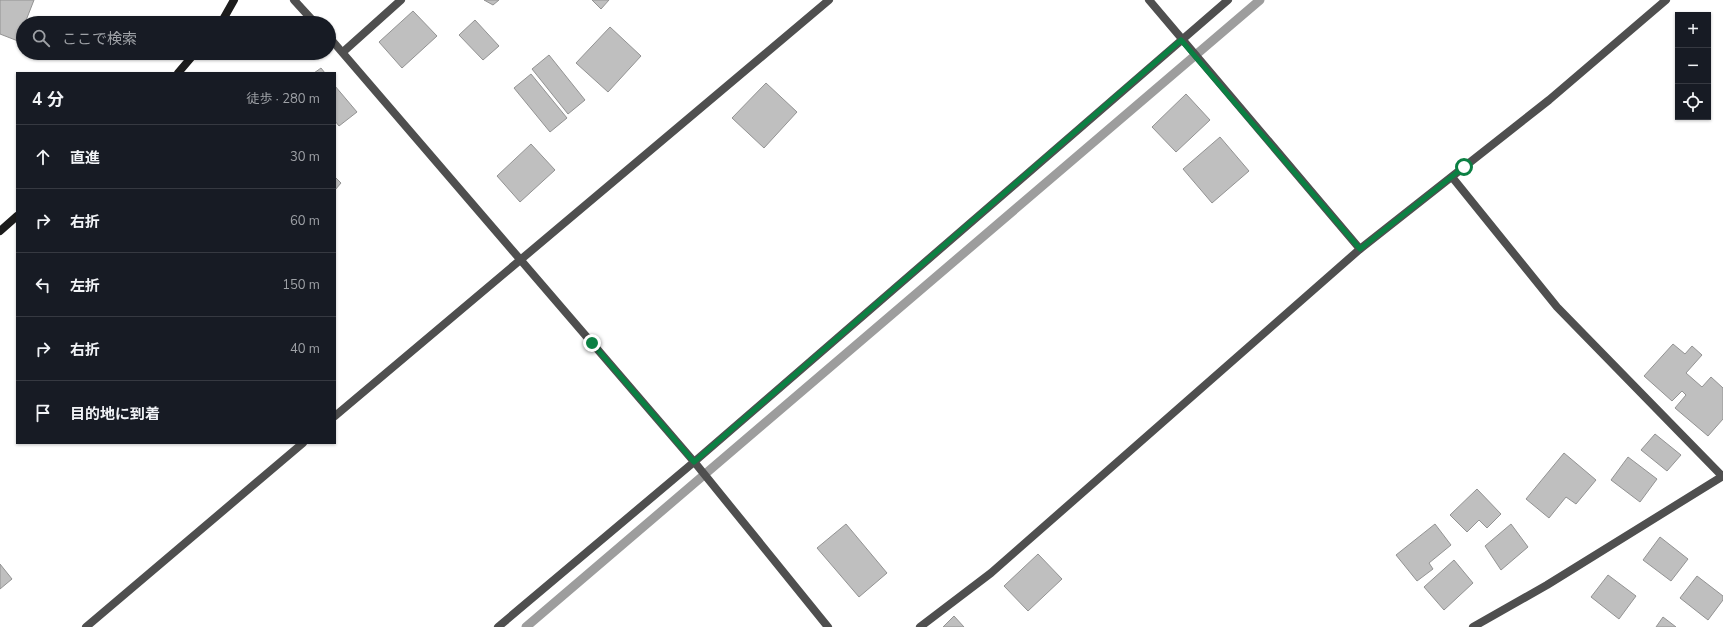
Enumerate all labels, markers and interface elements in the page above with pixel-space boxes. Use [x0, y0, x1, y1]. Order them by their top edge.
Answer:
map controls [1675, 12, 1711, 120]
button: + [1675, 12, 1711, 48]
search box [16, 16, 336, 60]
icon: search [30, 27, 52, 49]
text: ここで検索 [62, 29, 137, 49]
button: − [1675, 48, 1711, 84]
button: locate [1675, 84, 1711, 120]
text: 4 分 [32, 88, 64, 111]
text: 徒歩 · 280 m [246, 90, 320, 108]
icon: ahead [32, 146, 54, 168]
text: 直進 [70, 148, 100, 168]
text: 30 m [290, 148, 320, 166]
route start [1455, 158, 1473, 176]
icon: right [32, 210, 54, 232]
text: 右折 [70, 212, 100, 232]
text: 60 m [290, 212, 320, 230]
icon: left [32, 274, 54, 296]
text: 左折 [70, 276, 100, 296]
text: 150 m [282, 276, 320, 294]
route end [583, 334, 601, 352]
icon: right [32, 338, 54, 360]
text: 右折 [70, 340, 100, 360]
text: 40 m [290, 340, 320, 358]
icon: arrive [32, 402, 54, 424]
text: 目的地に到着 [70, 404, 160, 424]

